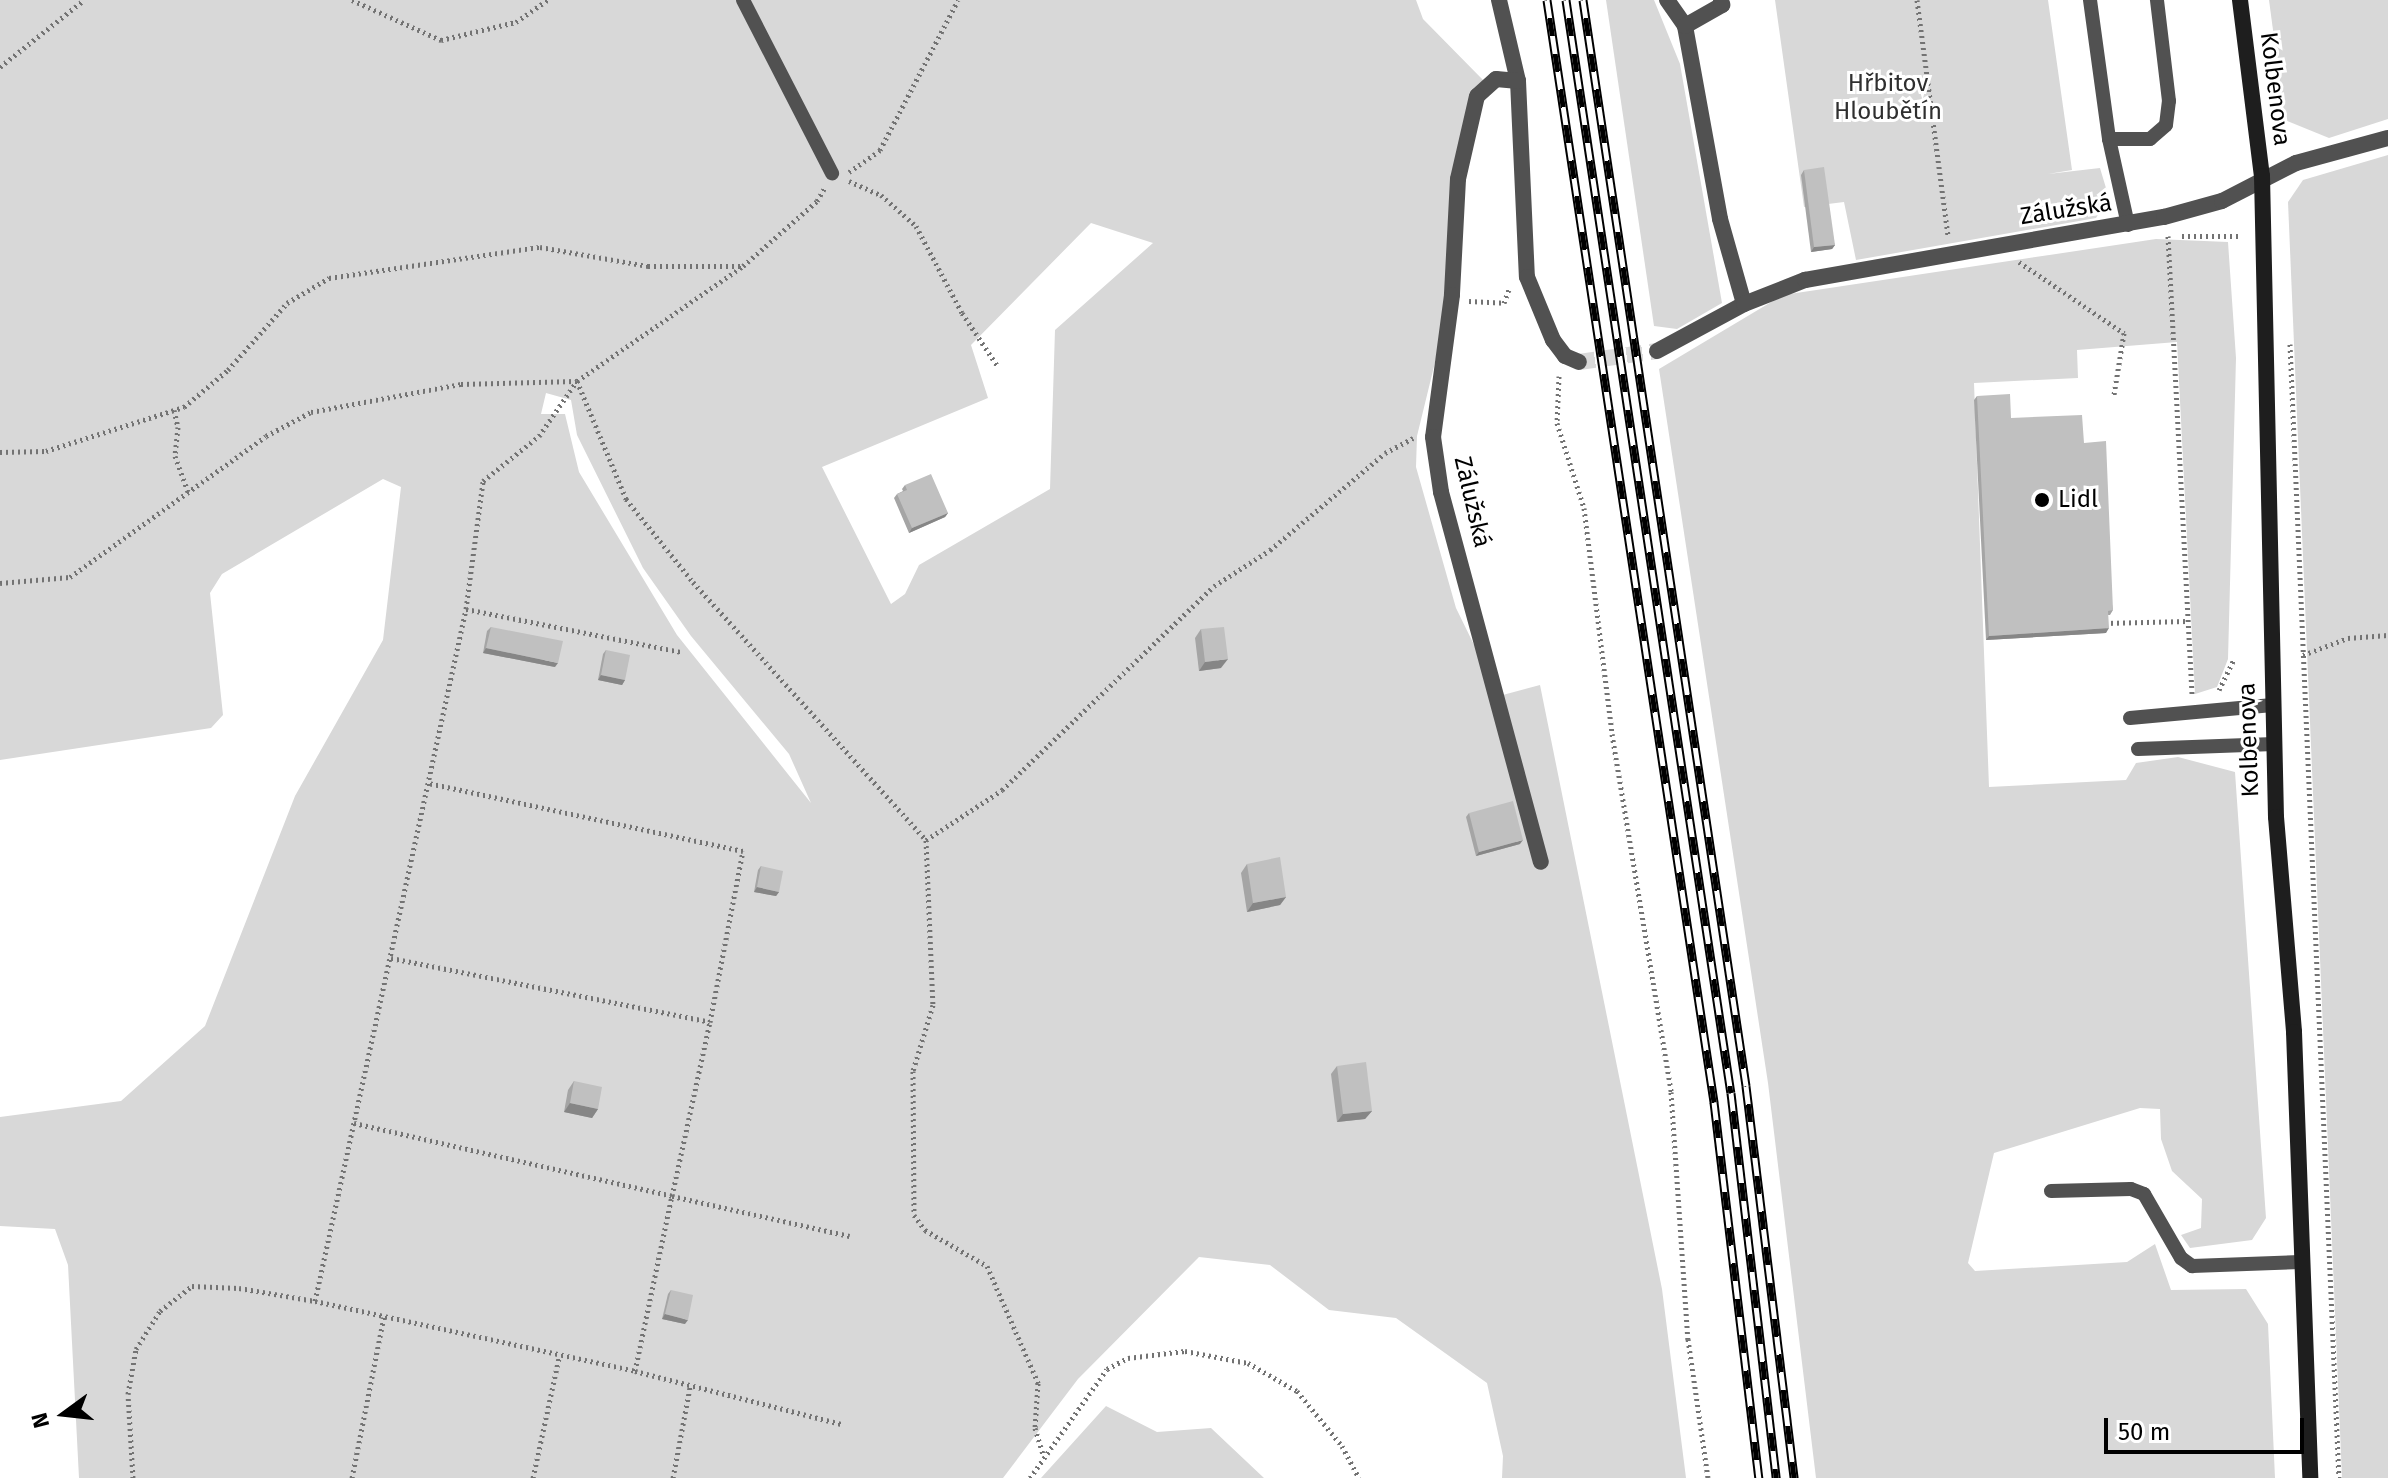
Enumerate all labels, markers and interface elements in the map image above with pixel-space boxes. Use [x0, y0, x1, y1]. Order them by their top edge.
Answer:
street label: Kolbenova [2254, 30, 2296, 148]
park label: Hřbitov Hloubětín [1834, 70, 1942, 126]
street label: Zálužská [2018, 189, 2114, 231]
street label: Zálužská [1448, 454, 1496, 550]
place label: Lidl [2058, 486, 2098, 514]
marker: Lidl [2033, 491, 2051, 509]
street label: Kolbenova [2233, 682, 2265, 798]
north arrow [24, 1374, 104, 1454]
scale bar [2108, 1402, 2308, 1452]
text: N [25, 1410, 55, 1431]
text: 50 m [2118, 1418, 2170, 1446]

